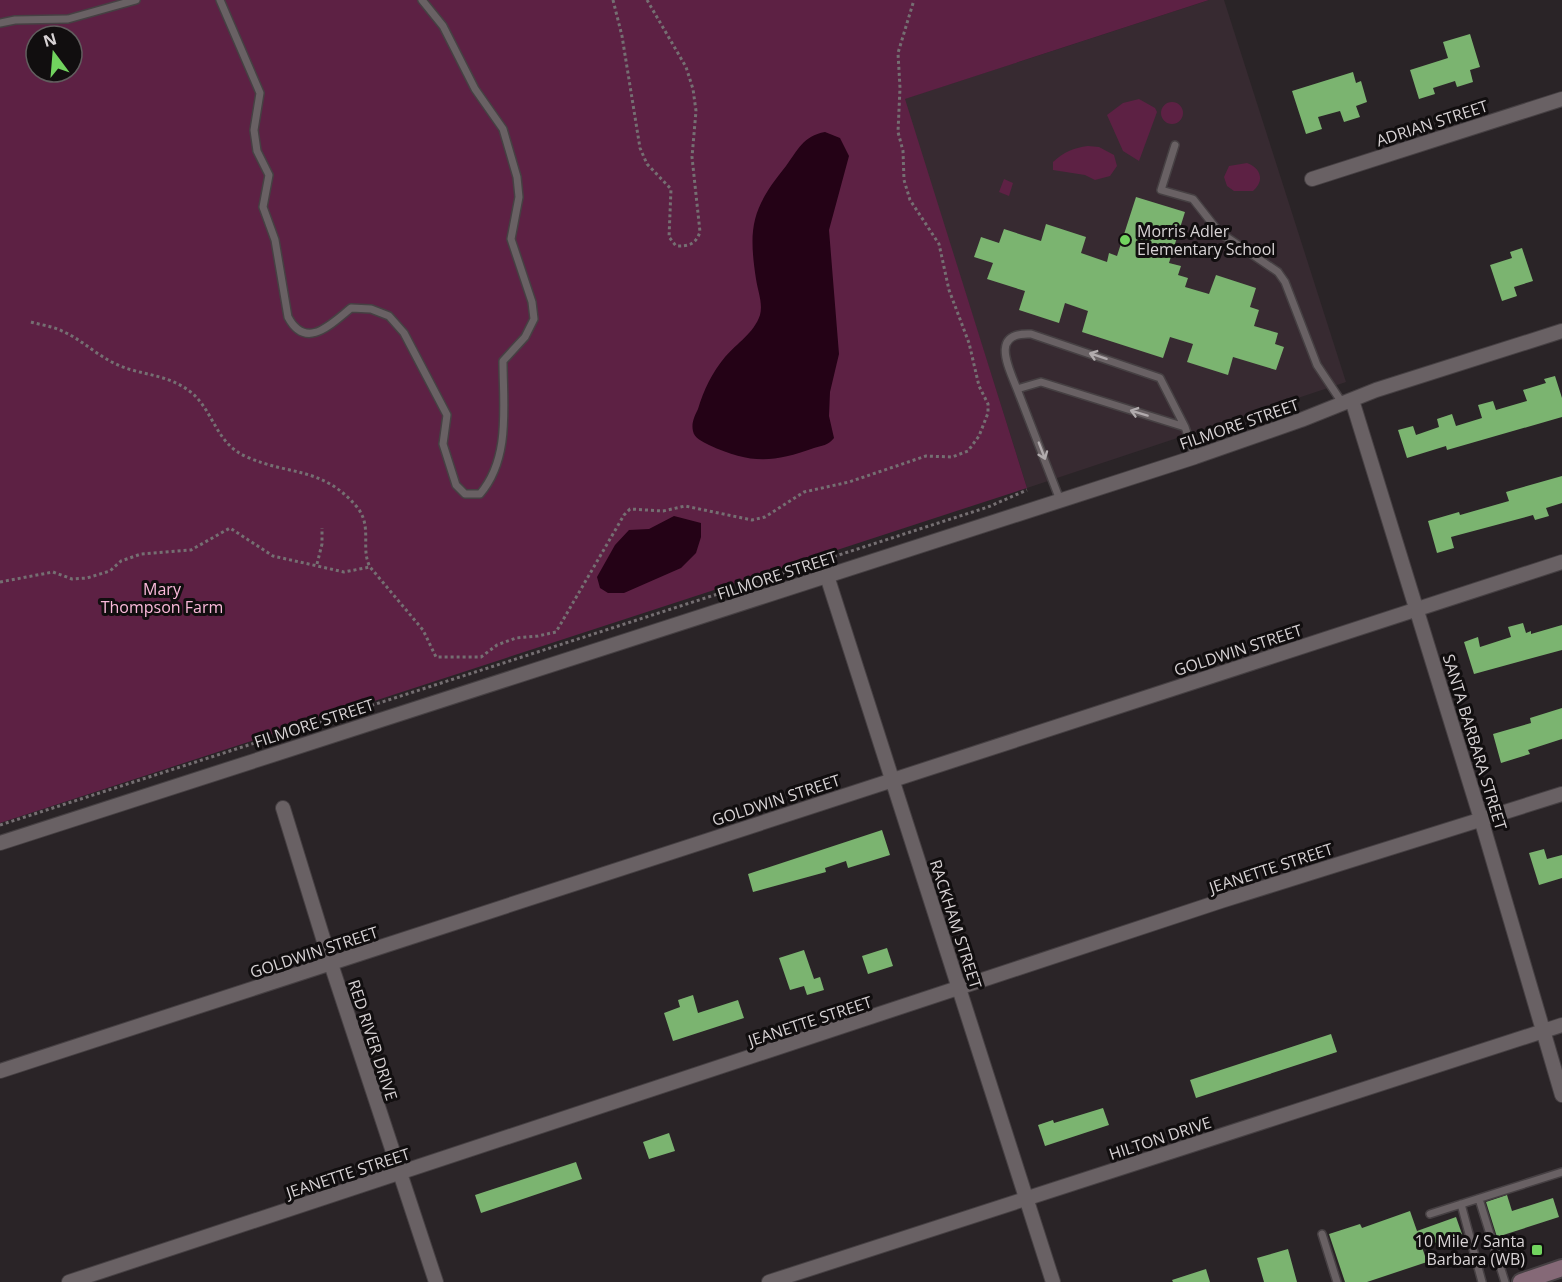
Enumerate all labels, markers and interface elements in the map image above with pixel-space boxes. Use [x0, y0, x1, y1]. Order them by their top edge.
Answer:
north arrow [24, 24, 84, 84]
text: N [41, 27, 59, 52]
street label: ADRIAN STREET [1373, 94, 1491, 151]
place label: Morris Adler Elementary School [1137, 220, 1275, 260]
marker: Morris Adler Elementary School [1118, 233, 1132, 247]
one-way arrow [1089, 350, 1108, 361]
street label: FILMORE STREET [1176, 393, 1302, 455]
one-way arrow [1130, 407, 1149, 418]
one-way arrow [1038, 441, 1049, 460]
street label: FILMORE STREET [714, 545, 840, 605]
park label: Mary Thompson Farm [101, 578, 223, 618]
street label: GOLDWIN STREET [1171, 619, 1305, 681]
street label: SANTA BARBARA STREET [1438, 651, 1512, 833]
street label: FILMORE STREET [251, 693, 377, 753]
street label: GOLDWIN STREET [709, 769, 843, 831]
street label: JEANETTE STREET [1204, 838, 1336, 899]
street label: RACKHAM STREET [925, 857, 987, 991]
street label: GOLDWIN STREET [247, 921, 381, 983]
street label: RED RIVER DRIVE [343, 977, 403, 1103]
street label: JEANETTE STREET [743, 991, 875, 1052]
street label: HILTON DRIVE [1106, 1111, 1214, 1165]
street label: JEANETTE STREET [281, 1143, 413, 1204]
place label: 10 Mile / Santa Barbara (WB) [1415, 1230, 1525, 1270]
marker: 10 Mile / Santa Barbara (WB) [1530, 1243, 1544, 1257]

